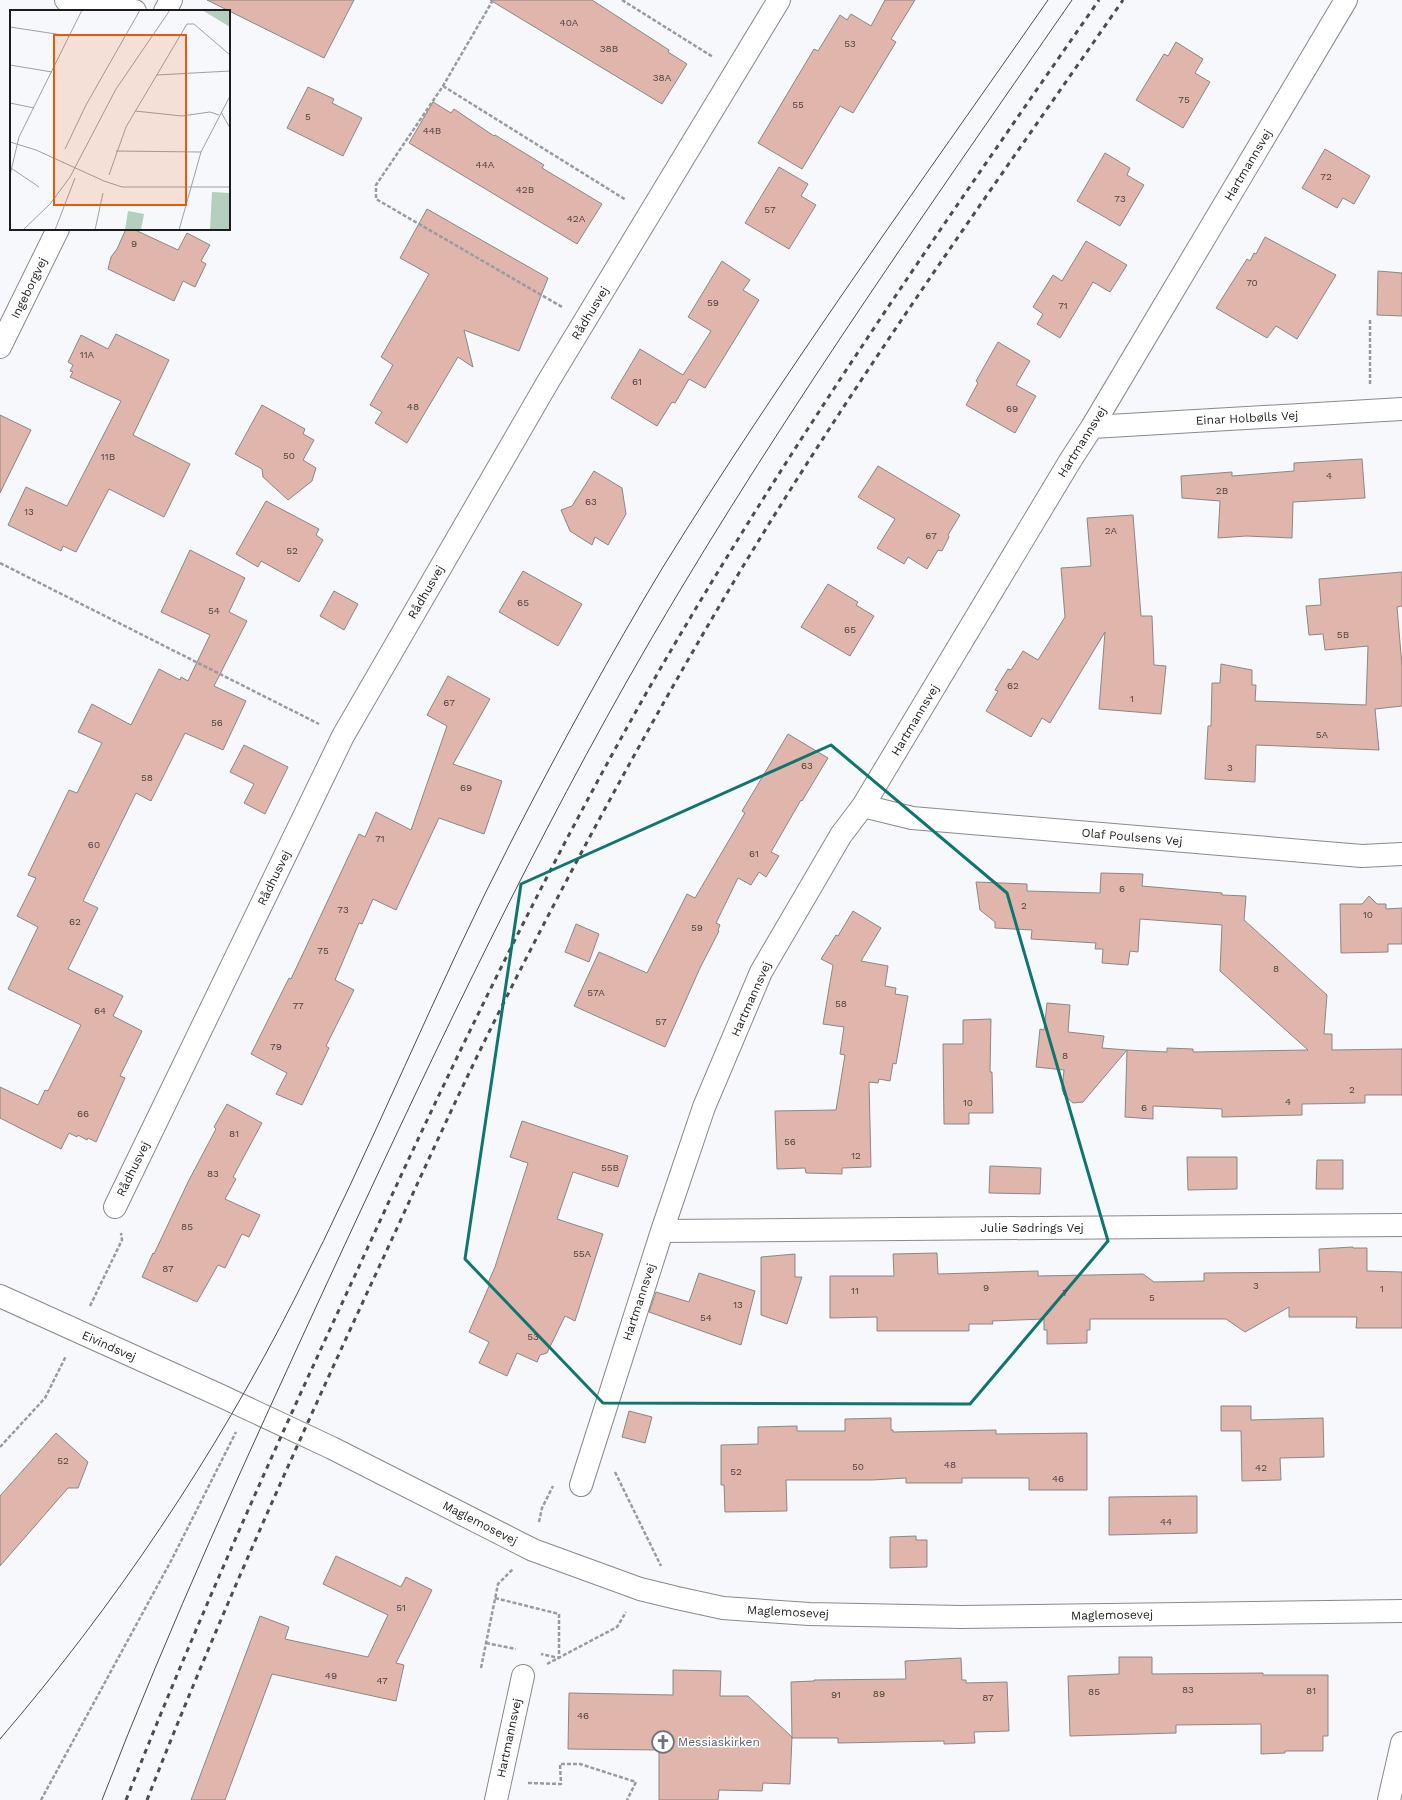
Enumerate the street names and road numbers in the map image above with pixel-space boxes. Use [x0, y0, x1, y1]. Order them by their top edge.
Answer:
street label: Hartmannsvej [1221, 127, 1275, 203]
street label: Ingeborgvej [8, 255, 50, 321]
street label: Rådhusvej [569, 284, 611, 342]
street label: Hartmannsvej [1055, 404, 1109, 480]
street label: Einar Holbølls Vej [1195, 408, 1299, 428]
street label: Rådhusvej [405, 563, 447, 621]
street label: Hartmannsvej [888, 682, 942, 758]
street label: Olaf Poulsens Vej [1081, 826, 1183, 848]
street label: Rådhusvej [255, 848, 293, 908]
street label: Hartmannsvej [728, 959, 774, 1039]
street label: Rådhusvej [114, 1139, 152, 1199]
street label: Julie Sødrings Vej [980, 1221, 1084, 1235]
street label: Hartmannsvej [620, 1261, 658, 1343]
street label: Eivindsvej [80, 1328, 138, 1364]
street label: Maglemosevej [440, 1498, 520, 1548]
street label: Maglemosevej [747, 1603, 829, 1621]
street label: Maglemosevej [1071, 1607, 1153, 1623]
street label: Hartmannsvej [494, 1697, 524, 1779]

